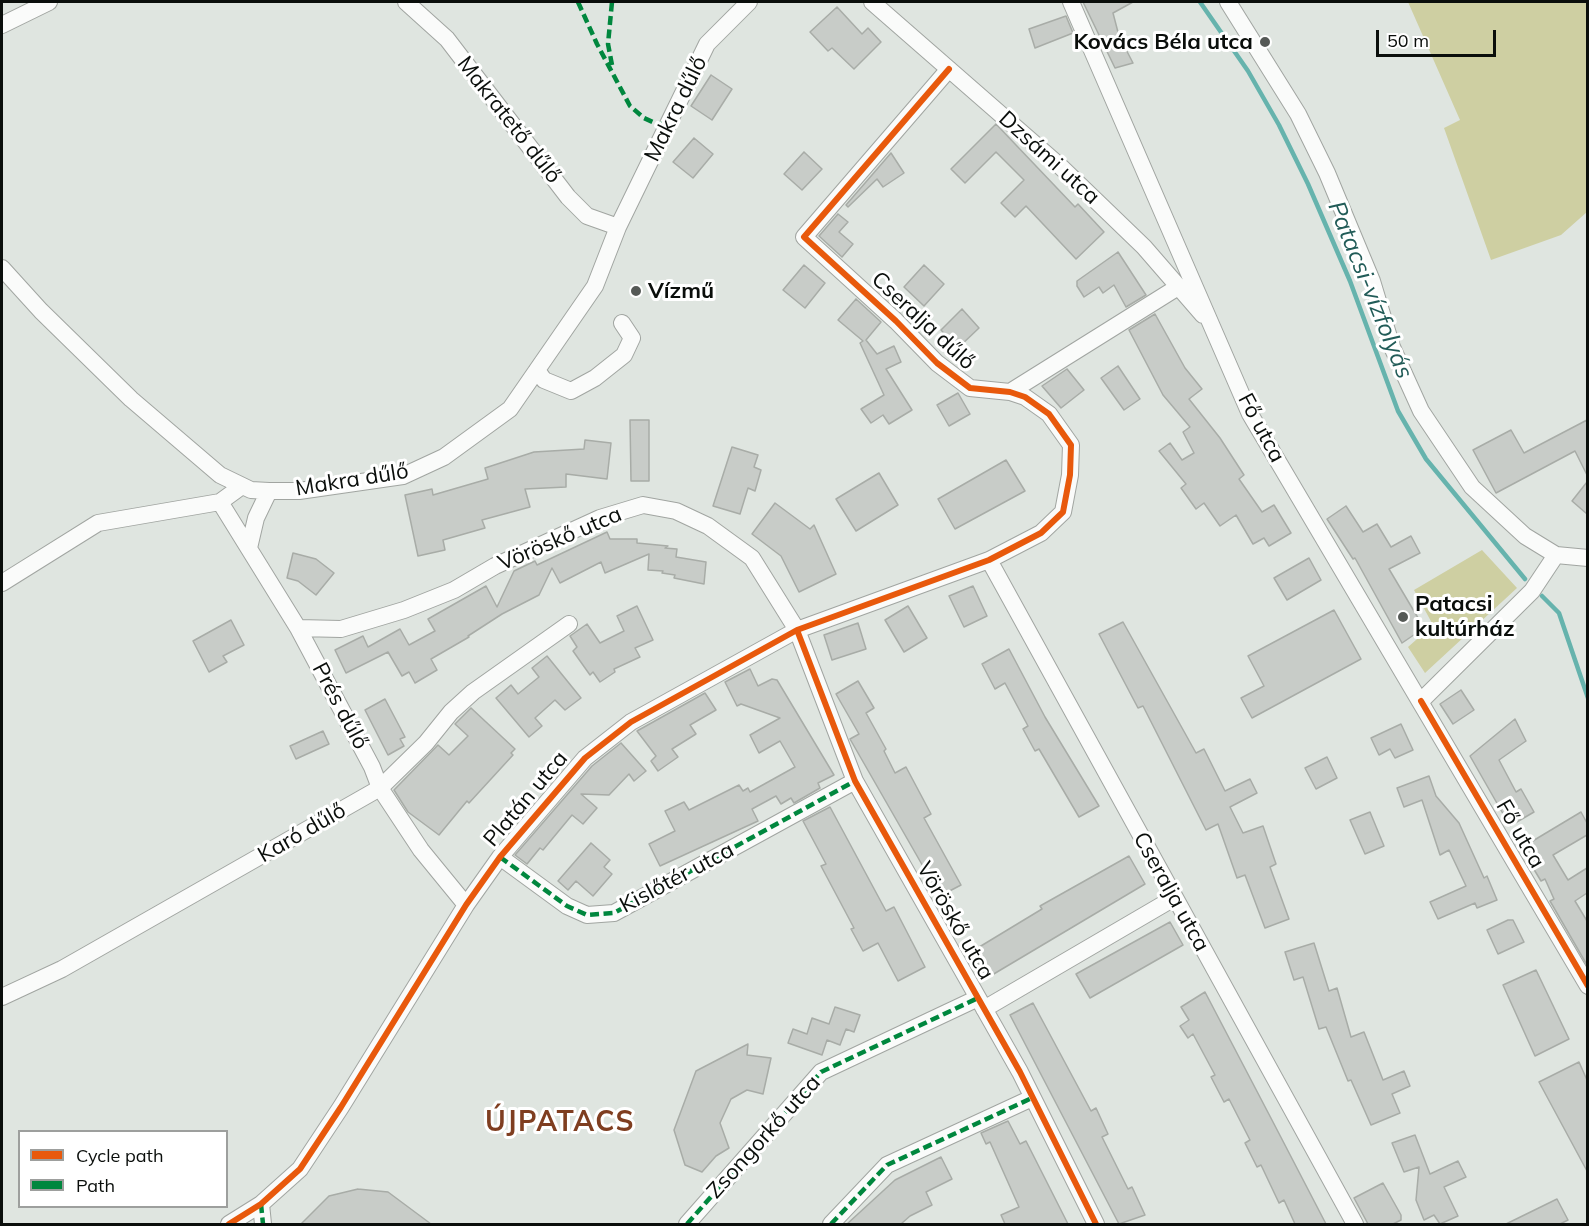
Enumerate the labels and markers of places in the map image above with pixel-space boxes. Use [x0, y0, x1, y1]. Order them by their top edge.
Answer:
place label: Kovács Béla utca [1073, 29, 1253, 55]
marker: Kovács Béla utca [1258, 35, 1272, 49]
place label: Vízmű [648, 278, 714, 304]
marker: Vízmű [629, 284, 643, 298]
place label: Patacsi kultúrház [1415, 591, 1515, 642]
marker: Patacsi kultúrház [1396, 610, 1410, 624]

